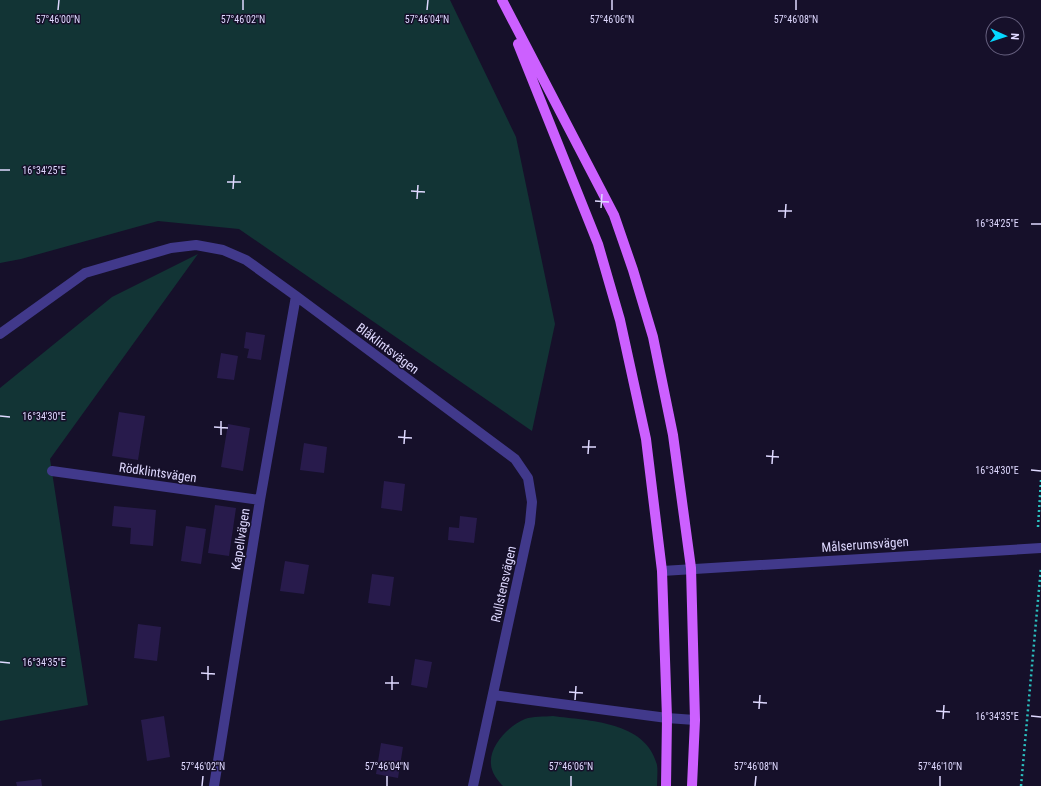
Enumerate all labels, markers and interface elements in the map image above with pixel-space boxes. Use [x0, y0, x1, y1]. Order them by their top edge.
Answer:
text: 57°46'00"N [36, 14, 80, 25]
text: 57°46'02"N [221, 14, 265, 25]
text: 57°46'04"N [405, 14, 449, 25]
text: 57°46'06"N [590, 14, 634, 25]
text: 57°46'08"N [774, 14, 818, 25]
north arrow [985, 16, 1025, 56]
text: N [1008, 33, 1021, 40]
text: 16°34'25"E [22, 165, 66, 176]
text: 16°34'25"E [975, 218, 1019, 229]
street label: Blåklintsvägen [353, 320, 422, 377]
text: 16°34'30"E [22, 411, 66, 422]
street label: Rödklintsvägen [118, 460, 198, 485]
text: 16°34'30"E [975, 465, 1019, 476]
street label: Kapellvägen [228, 507, 253, 571]
street label: Målserumsvägen [821, 534, 909, 555]
street label: Rullstensvägen [488, 545, 519, 624]
text: 16°34'35"E [22, 657, 66, 668]
text: 16°34'35"E [975, 711, 1019, 722]
text: 57°46'02"N [181, 761, 225, 772]
text: 57°46'04"N [365, 761, 409, 772]
text: 57°46'06"N [549, 761, 593, 772]
text: 57°46'08"N [734, 761, 778, 772]
text: 57°46'10"N [918, 761, 962, 772]

